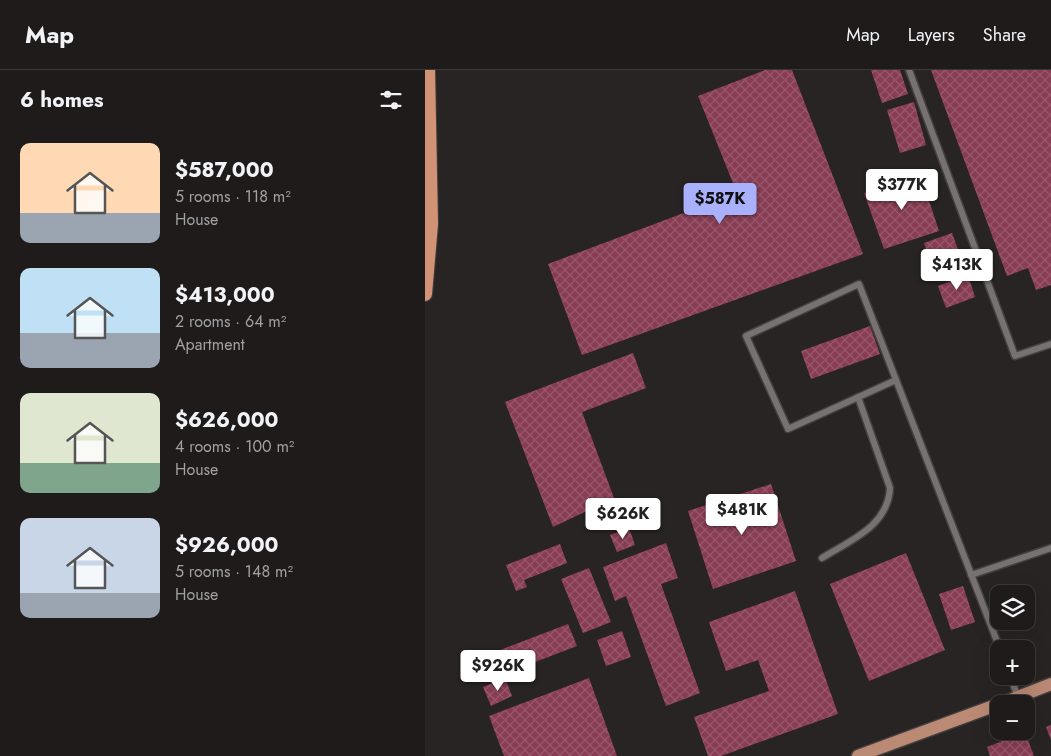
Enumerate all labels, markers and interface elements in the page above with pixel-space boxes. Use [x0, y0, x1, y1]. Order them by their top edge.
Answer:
text: Map [25, 17, 74, 52]
text: Map [846, 22, 880, 48]
text: Layers [908, 22, 955, 48]
text: Share [983, 22, 1026, 48]
text: 6 homes [20, 85, 104, 115]
icon: filters [377, 86, 405, 114]
text: $587,000 [175, 155, 274, 185]
icon: home [60, 163, 120, 223]
pin: $377K [867, 168, 937, 211]
text: $377K [877, 173, 927, 196]
pin: $587K [685, 182, 755, 225]
text: 5 rooms · 118 m² [175, 185, 291, 208]
text: $587K [695, 187, 745, 210]
text: House [175, 208, 218, 231]
pin: $413K [922, 248, 992, 291]
text: $413K [932, 253, 982, 276]
text: $413,000 [175, 280, 275, 310]
icon: home [60, 288, 120, 348]
text: 2 rooms · 64 m² [175, 310, 286, 333]
text: Apartment [175, 333, 245, 356]
text: $626,000 [175, 405, 278, 435]
icon: home [60, 413, 120, 473]
text: 4 rooms · 100 m² [175, 435, 294, 458]
text: House [175, 458, 218, 481]
pin: $481K [707, 494, 777, 536]
pin: $626K [588, 498, 658, 540]
text: $481K [717, 498, 767, 521]
text: $626K [596, 502, 650, 525]
text: $926,000 [175, 530, 278, 560]
icon: home [60, 538, 120, 598]
text: 5 rooms · 148 m² [175, 560, 293, 583]
text: House [175, 583, 218, 606]
map controls [990, 585, 1035, 740]
button: layers [990, 585, 1035, 630]
button: + [990, 640, 1035, 685]
pin: $926K [463, 650, 533, 692]
text: $926K [471, 654, 525, 677]
button: − [990, 695, 1035, 740]

